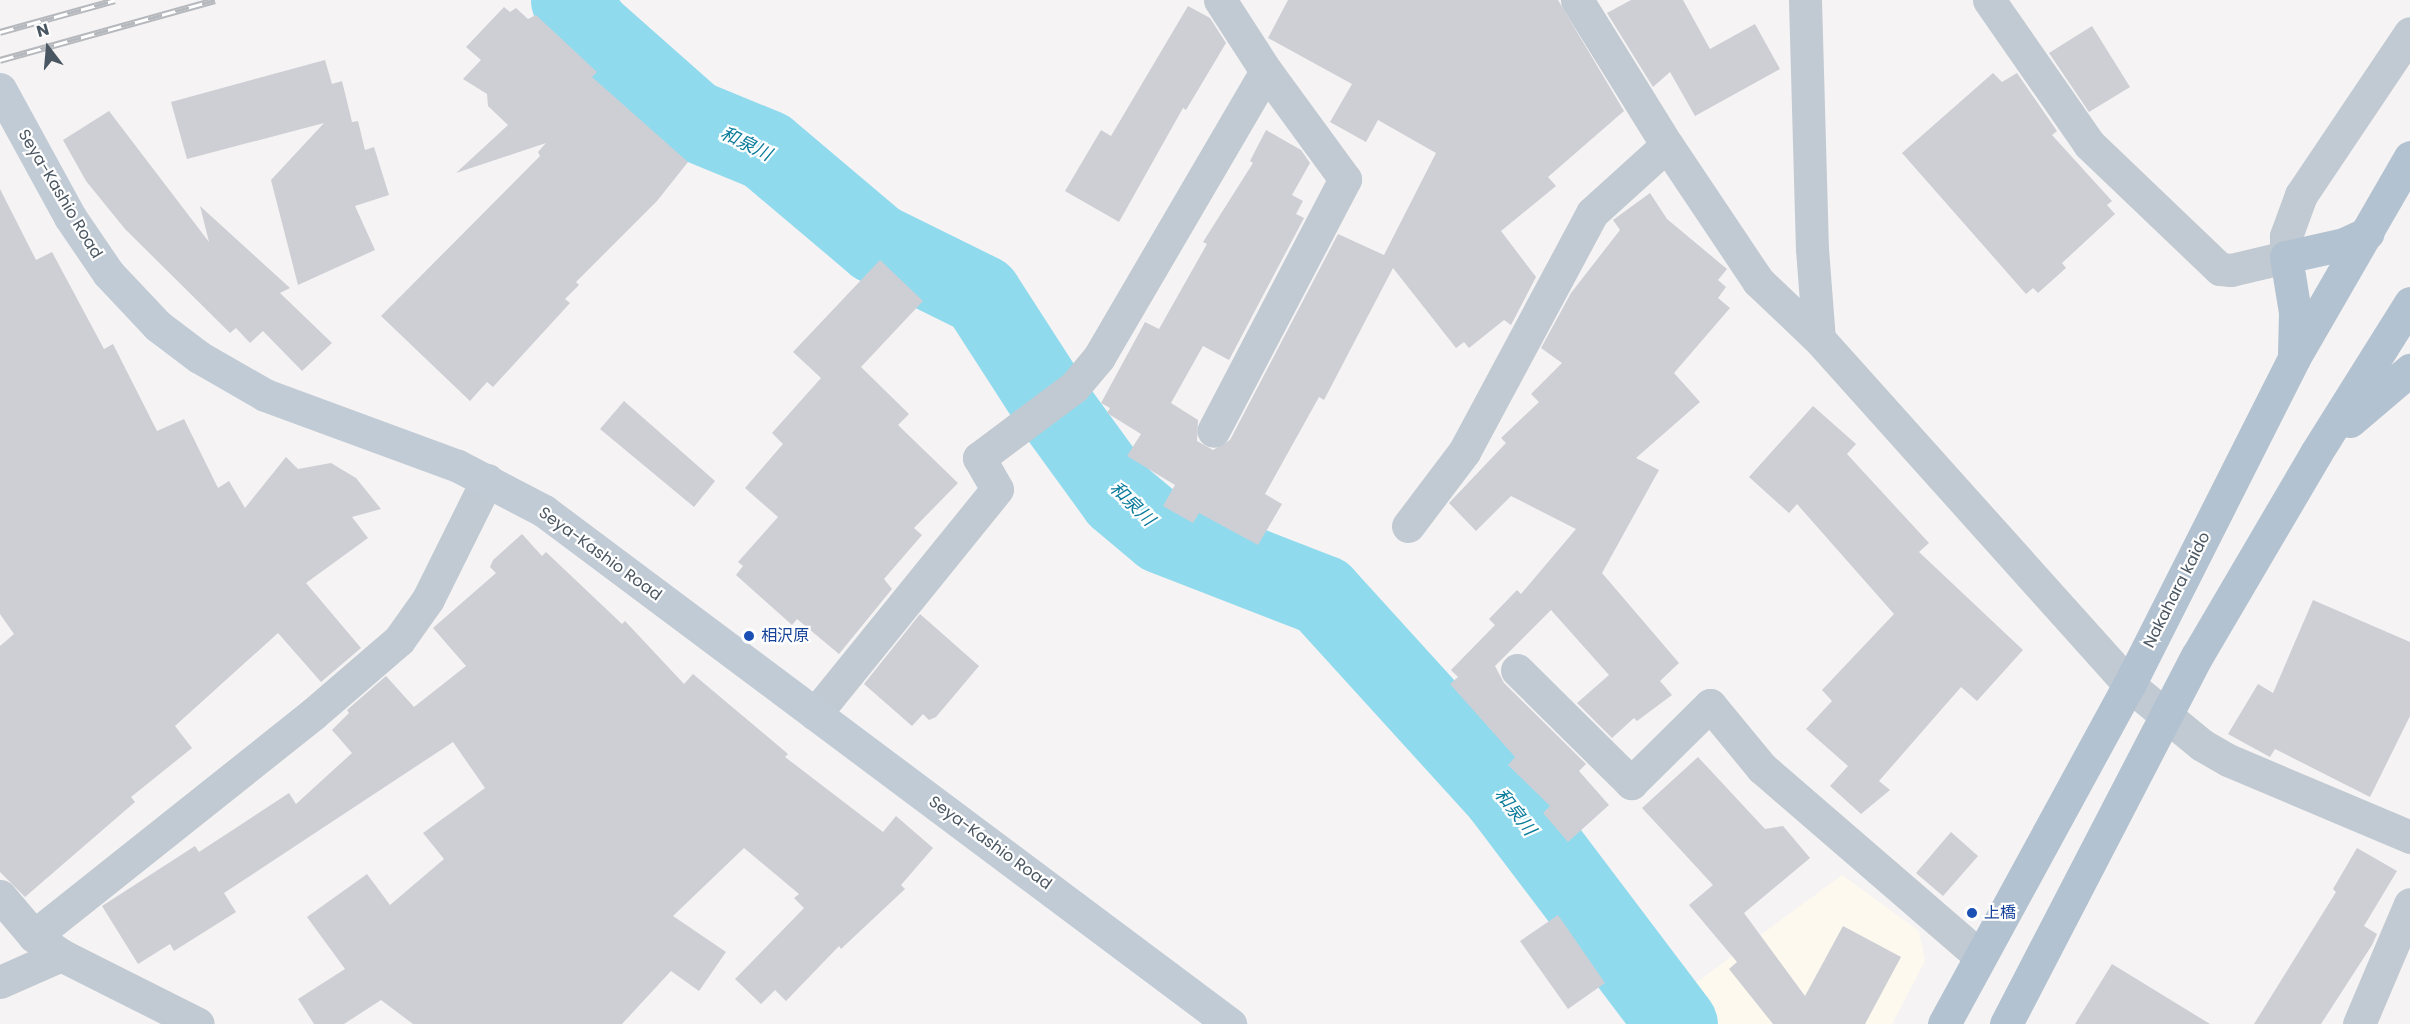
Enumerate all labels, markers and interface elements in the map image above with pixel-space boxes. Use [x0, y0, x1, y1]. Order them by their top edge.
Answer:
north arrow [18, 18, 78, 78]
text: N [34, 18, 52, 43]
water label: 和泉川 [717, 122, 775, 166]
street label: Seya-Kashio Road [14, 126, 106, 262]
water label: 和泉川 [1105, 477, 1159, 531]
street label: Seya-Kashio Road [535, 503, 665, 605]
street label: Nakahara kaido [2140, 529, 2214, 651]
place label: 相沢原 [761, 626, 809, 646]
marker: 相沢原 [742, 629, 756, 643]
water label: 和泉川 [1490, 784, 1540, 840]
street label: Seya-Kashio Road [925, 792, 1055, 894]
place label: 上橋 [1984, 903, 2016, 923]
marker: 上橋 [1965, 906, 1979, 920]

